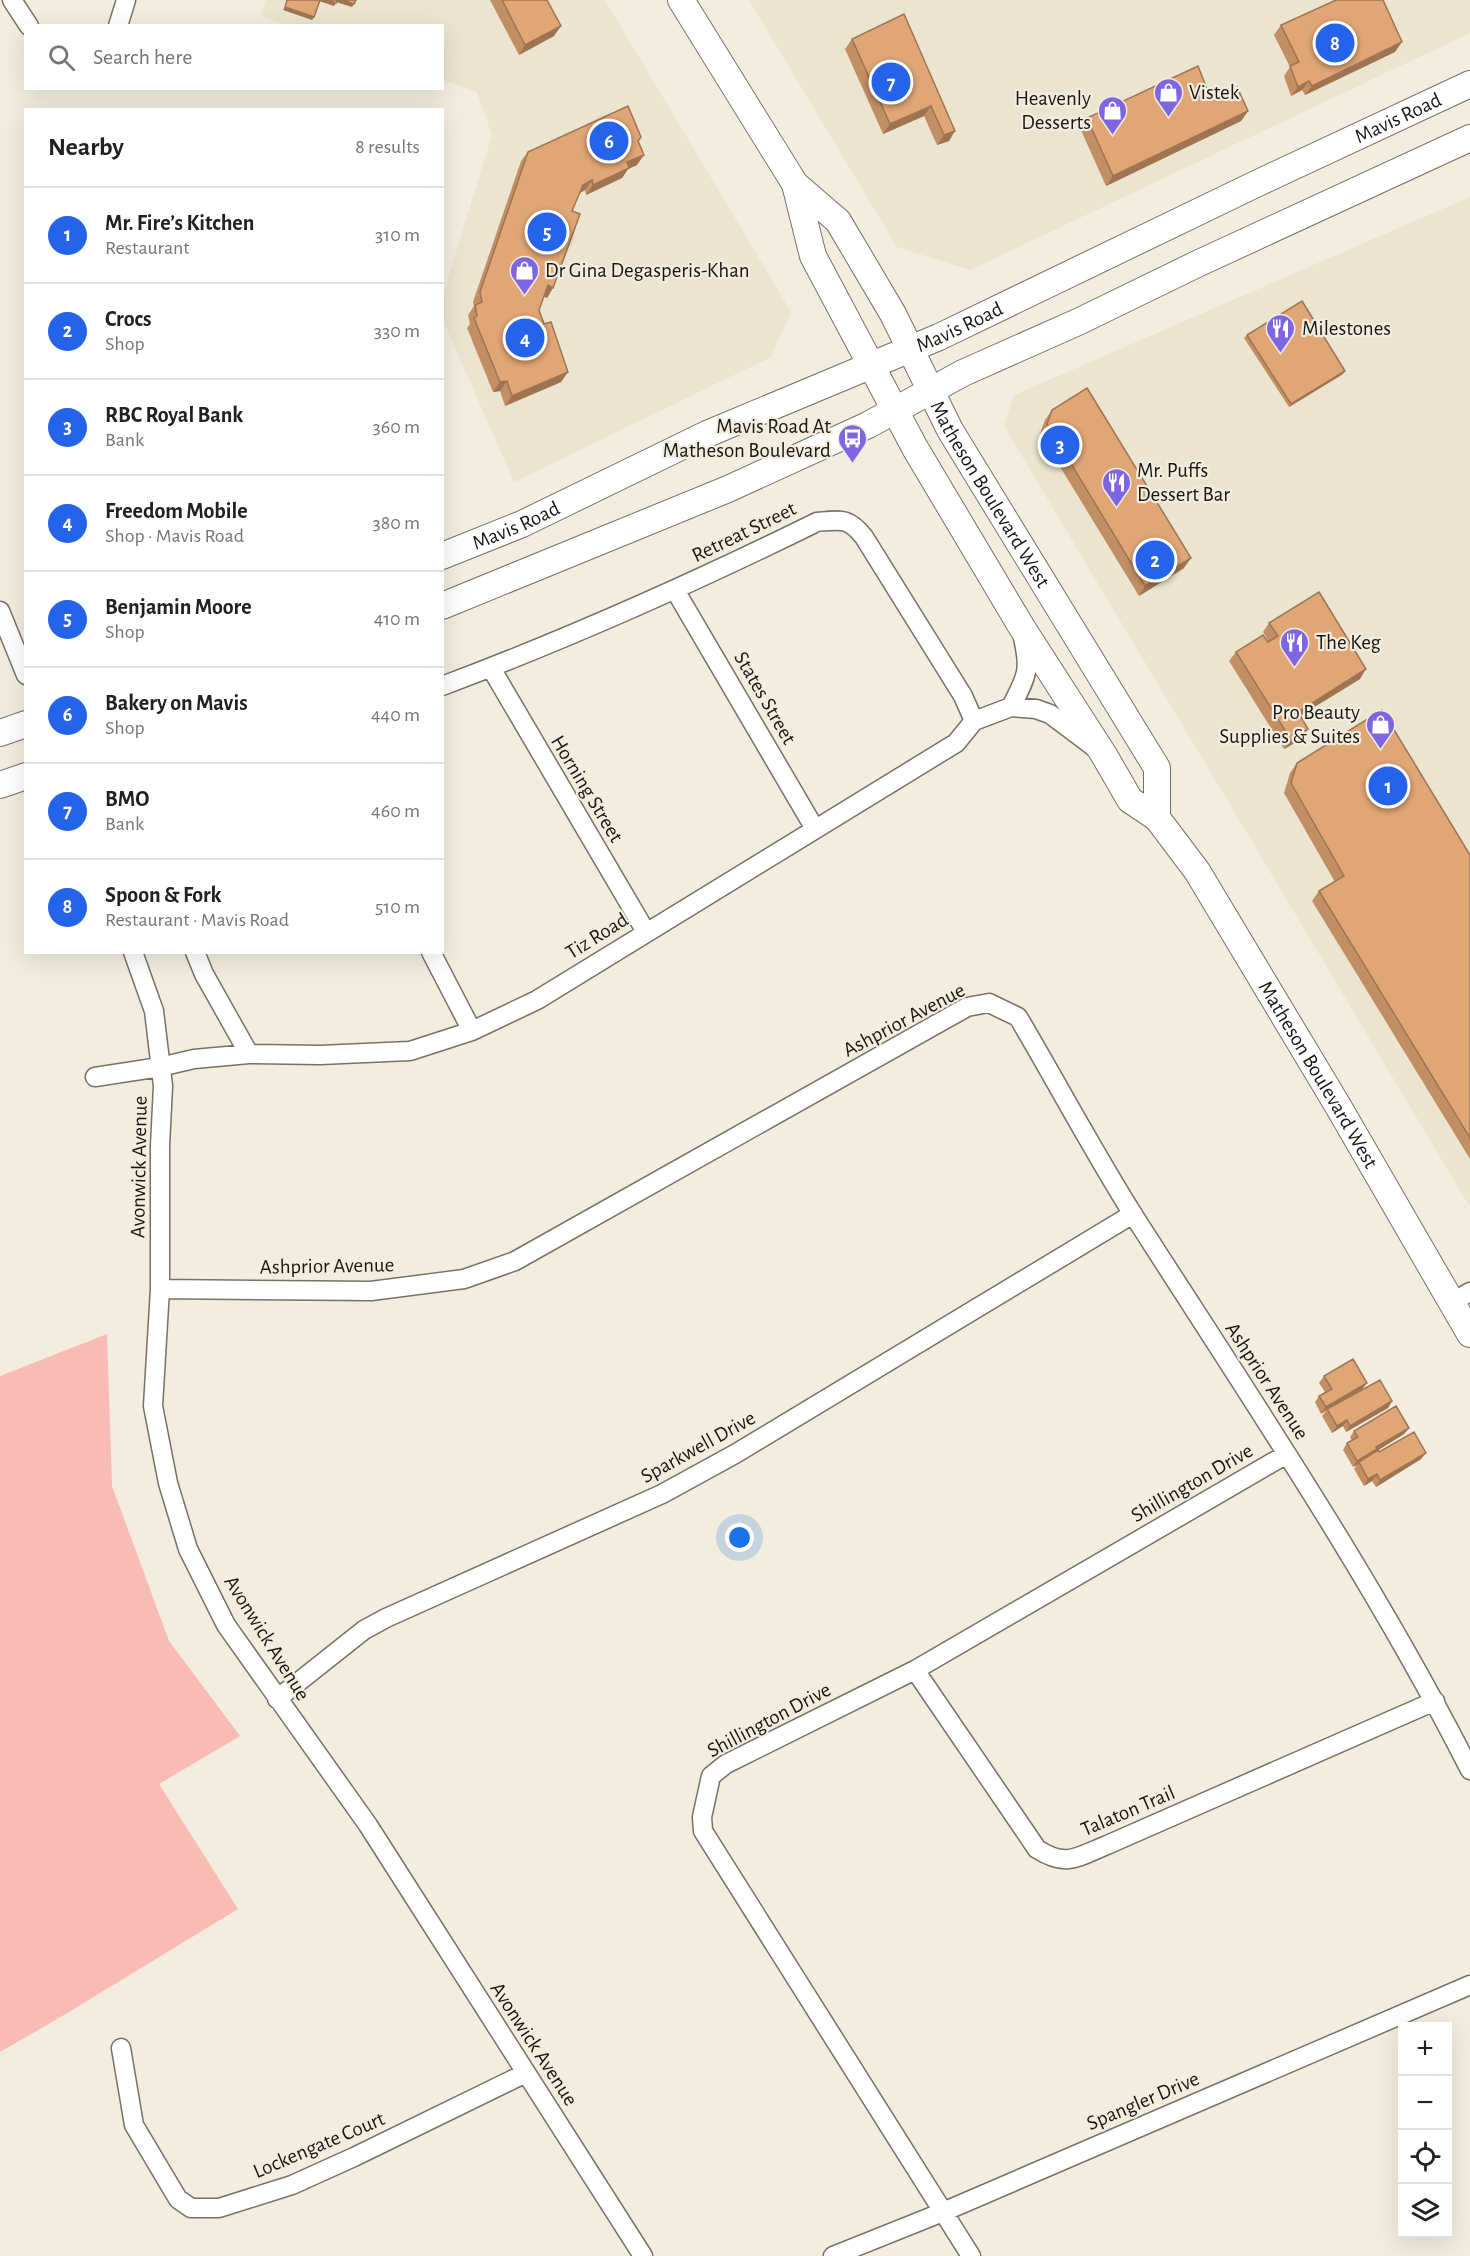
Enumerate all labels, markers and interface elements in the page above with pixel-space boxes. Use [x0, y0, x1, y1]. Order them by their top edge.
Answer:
pin: 8 [1316, 20, 1354, 66]
search box [24, 24, 444, 90]
icon: search [45, 41, 78, 74]
text: Search here [93, 46, 192, 68]
pin: 7 [872, 60, 910, 104]
shop icon: Vistek [1152, 76, 1184, 118]
place label: Vistek [1189, 82, 1240, 103]
place label: Heavenly Desserts [1015, 88, 1091, 133]
street label: Mavis Road [1351, 88, 1445, 147]
shop icon: Heavenly Desserts [1096, 94, 1128, 136]
pin: 6 [590, 118, 628, 164]
text: Nearby [48, 134, 124, 160]
text: 8 results [355, 137, 420, 157]
pin: 5 [528, 210, 566, 254]
text: Mr. Fire’s Kitchen [105, 212, 254, 234]
text: 1 [64, 225, 71, 245]
text: 310 m [375, 225, 420, 245]
text: Restaurant [105, 238, 190, 258]
shop icon: Dr Gina Degasperis-Khan [508, 254, 540, 296]
place label: Dr Gina Degasperis-Khan [545, 260, 750, 281]
street label: Mavis Road [913, 297, 1006, 356]
text: Crocs [105, 308, 151, 330]
restaurant icon: Milestones [1265, 312, 1297, 354]
pin: 4 [506, 316, 544, 360]
place label: Milestones [1302, 318, 1391, 339]
text: 2 [63, 321, 72, 341]
text: 330 m [374, 321, 420, 341]
text: Shop [105, 334, 145, 354]
street label: Matheson Boulevard West [927, 397, 1054, 591]
text: RBC Royal Bank [105, 404, 243, 426]
place label: Mavis Road At Matheson Boulevard [663, 416, 831, 461]
text: 3 [63, 417, 72, 437]
text: 360 m [373, 417, 420, 437]
bus stop icon: Mavis Road At Matheson Boulevard [836, 422, 868, 464]
pin: 3 [1040, 422, 1080, 468]
text: Bank [105, 430, 144, 450]
place label: Mr. Puffs Dessert Bar [1137, 460, 1230, 505]
restaurant icon: Mr. Puffs Dessert Bar [1100, 466, 1132, 508]
street label: Mavis Road [469, 497, 563, 553]
street label: Retreat Street [689, 498, 800, 566]
text: Freedom Mobile [105, 500, 248, 522]
text: 4 [62, 513, 73, 533]
text: 380 m [372, 513, 420, 533]
text: Shop · Mavis Road [105, 526, 244, 546]
pin: 2 [1136, 538, 1174, 582]
text: Benjamin Moore [105, 596, 252, 618]
text: 5 [63, 609, 72, 629]
text: 410 m [374, 609, 420, 629]
text: Shop [105, 622, 145, 642]
restaurant icon: The Keg [1279, 626, 1311, 668]
place label: The Keg [1316, 632, 1382, 653]
street label: States Street [730, 648, 800, 748]
text: Bakery on Mavis [105, 692, 248, 714]
place label: Pro Beauty Supplies & Suites [1219, 702, 1360, 747]
text: 6 [63, 705, 72, 725]
text: 440 m [371, 705, 420, 725]
shop icon: Pro Beauty Supplies & Suites [1365, 708, 1397, 750]
text: Shop [105, 718, 145, 738]
street label: Horning Street [547, 732, 627, 846]
pin: 1 [1368, 764, 1408, 808]
text: BMO [105, 788, 149, 810]
text: 7 [63, 801, 72, 821]
text: 460 m [371, 801, 420, 821]
text: Bank [105, 814, 144, 834]
text: Spoon & Fork [105, 884, 221, 906]
text: 8 [63, 897, 72, 917]
text: 510 m [375, 897, 420, 917]
street label: Tiz Road [562, 909, 632, 963]
text: Restaurant · Mavis Road [105, 910, 289, 930]
street label: Matheson Boulevard West [1255, 977, 1382, 1172]
street label: Ashprior Avenue [840, 979, 968, 1061]
street label: Avonwick Avenue [127, 1096, 151, 1238]
street label: Ashprior Avenue [259, 1254, 395, 1278]
street label: Ashprior Avenue [1221, 1319, 1313, 1443]
street label: Sparkwell Drive [637, 1407, 759, 1487]
street label: Shillington Drive [1128, 1440, 1256, 1526]
your location [725, 1523, 754, 1552]
street label: Avonwick Avenue [220, 1572, 314, 1704]
street label: Shillington Drive [704, 1679, 834, 1761]
street label: Talaton Trail [1078, 1782, 1178, 1840]
street label: Avonwick Avenue [486, 1979, 582, 2109]
map controls [1398, 2022, 1452, 2238]
button: + [1398, 2022, 1452, 2076]
street label: Spangler Drive [1084, 2068, 1202, 2134]
button: − [1398, 2076, 1452, 2130]
street label: Lockengate Court [250, 2108, 388, 2182]
button: locate [1398, 2130, 1452, 2184]
button: layers [1398, 2184, 1452, 2238]

